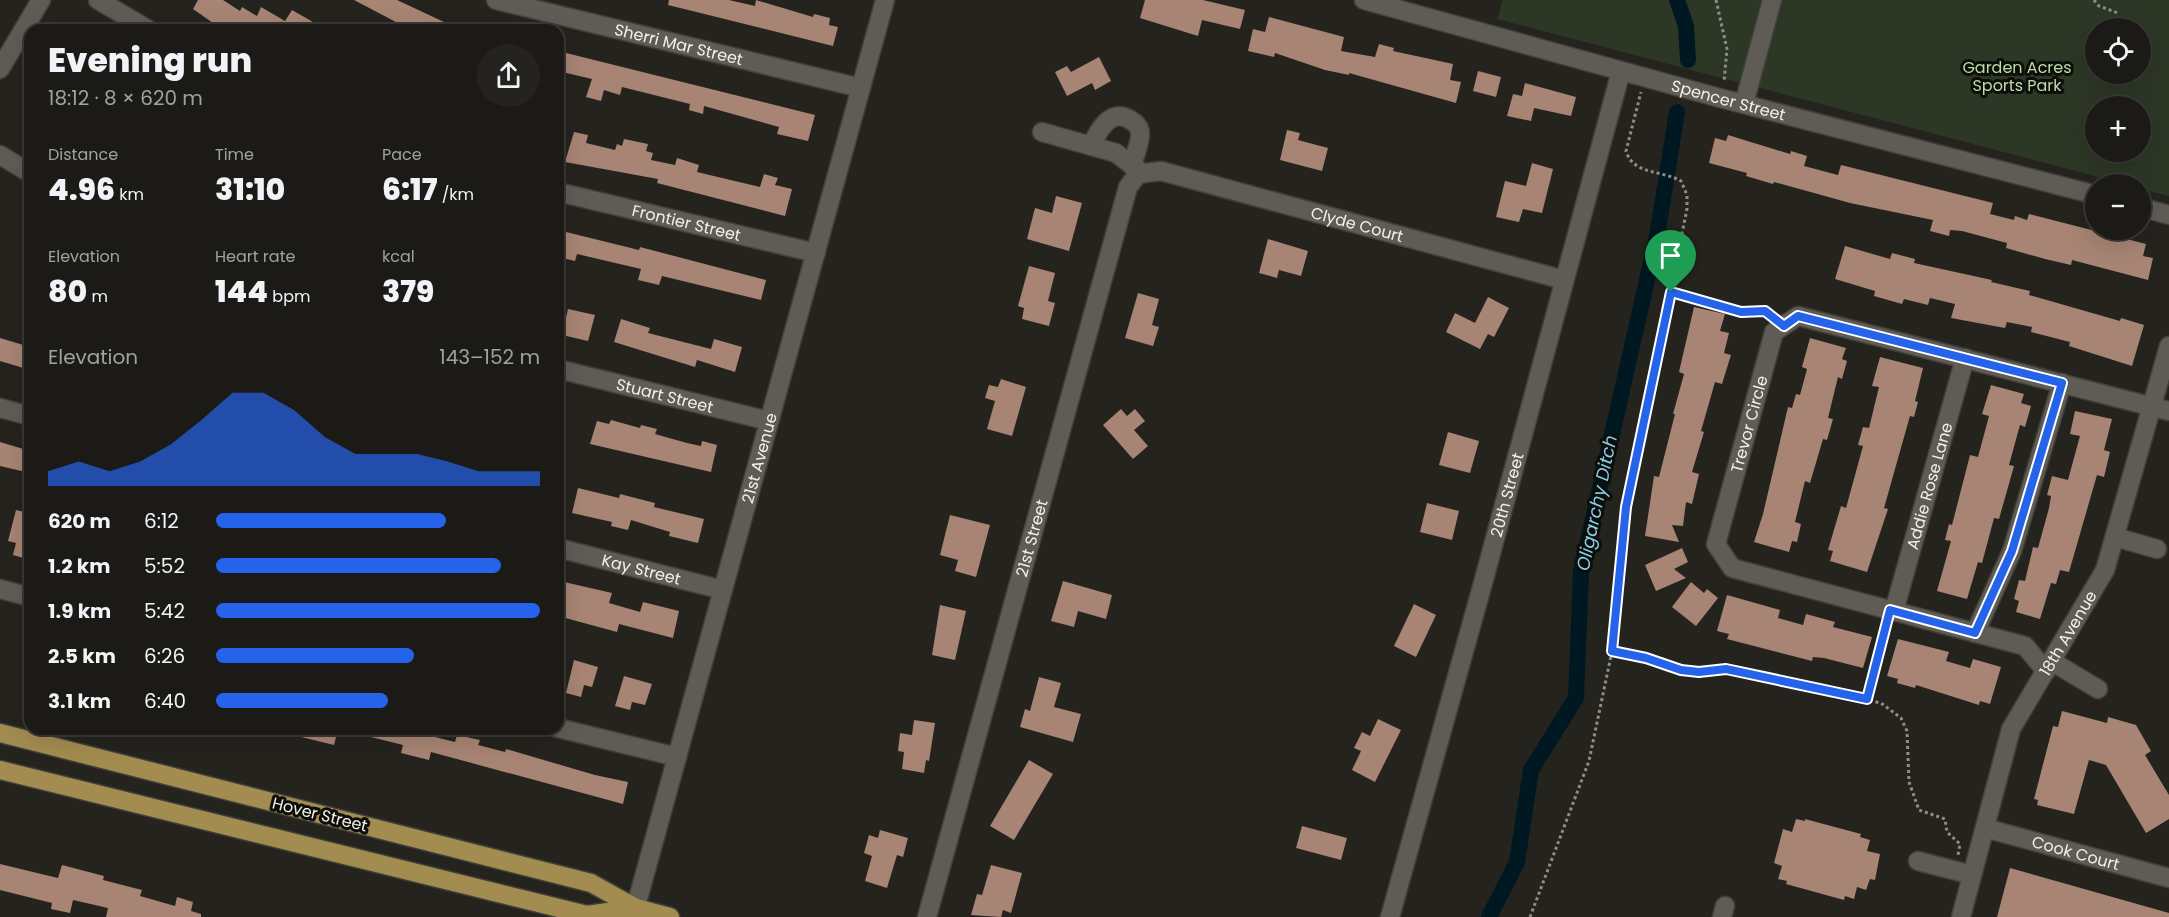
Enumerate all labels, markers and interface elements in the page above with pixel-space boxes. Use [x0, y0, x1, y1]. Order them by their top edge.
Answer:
street label: Sherri Mar Street [612, 18, 745, 71]
map controls [2085, 18, 2151, 240]
button: locate [2085, 18, 2151, 84]
text: Evening run [48, 37, 252, 84]
button: share [477, 44, 540, 107]
park label: Garden Acres Sports Park [1962, 56, 2072, 97]
street label: Spencer Street [1669, 74, 1788, 126]
text: 18:12 · 8 × 620 m [48, 84, 203, 112]
button: + [2085, 96, 2151, 162]
text: Distance [48, 143, 118, 166]
text: Time [215, 143, 254, 166]
text: Pace [382, 143, 422, 166]
text: 4.96 [48, 168, 115, 211]
text: 31:10 [215, 168, 285, 211]
text: 6:17 [382, 168, 437, 211]
button: − [2085, 174, 2151, 240]
text: km [115, 183, 144, 206]
text: /km [437, 183, 474, 206]
street label: Frontier Street [630, 199, 743, 247]
street label: Clyde Court [1308, 201, 1406, 248]
pin [1645, 230, 1696, 292]
icon: arrive [1654, 239, 1687, 272]
text: Elevation [48, 245, 120, 268]
text: Heart rate [215, 245, 295, 268]
text: kcal [382, 245, 415, 268]
text: 80 [48, 270, 87, 313]
text: 144 [215, 270, 268, 313]
text: 379 [382, 270, 434, 313]
text: m [87, 285, 108, 308]
text: bpm [268, 285, 310, 308]
text: Elevation [48, 343, 138, 371]
text: 143–152 m [439, 343, 540, 371]
street label: Stuart Street [614, 373, 716, 419]
street label: Trevor Circle [1725, 373, 1774, 475]
street label: 21st Avenue [736, 410, 783, 506]
street label: Addie Rose Lane [1901, 420, 1958, 552]
water label: Oligarchy Ditch [1570, 433, 1623, 573]
street label: 20th Street [1485, 450, 1530, 540]
street label: 21st Street [1010, 497, 1054, 580]
text: 620 m [48, 507, 111, 535]
text: 6:12 [144, 507, 179, 535]
street label: Kay Street [599, 549, 683, 591]
text: 1.2 km [48, 552, 110, 580]
text: 5:52 [144, 552, 185, 580]
street label: 18th Avenue [2034, 586, 2102, 680]
text: 1.9 km [48, 597, 111, 625]
text: 5:42 [144, 597, 185, 625]
text: 2.5 km [48, 642, 116, 670]
text: 6:26 [144, 642, 185, 670]
text: 3.1 km [48, 687, 111, 715]
text: 6:40 [144, 687, 186, 715]
street label: Hover Street [270, 792, 370, 837]
street label: Cook Court [2029, 830, 2122, 876]

